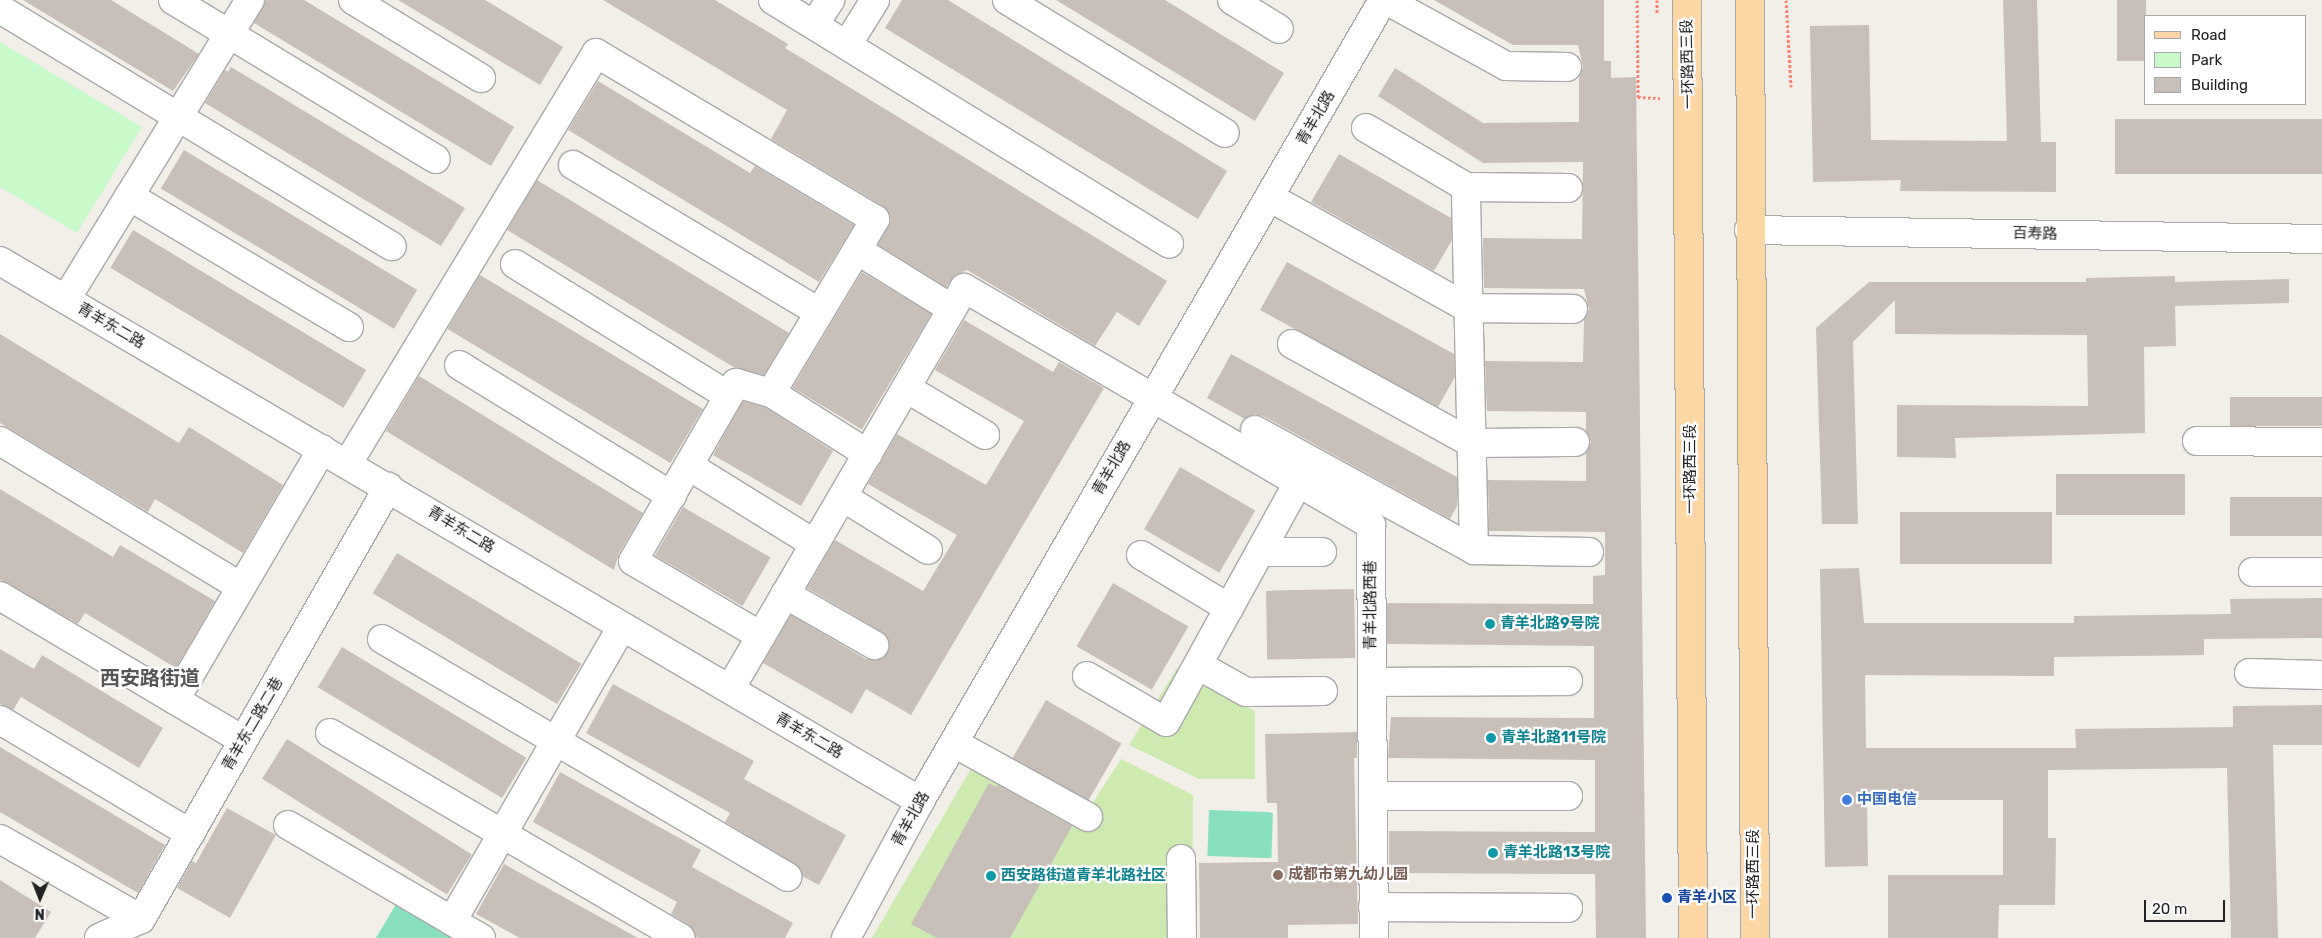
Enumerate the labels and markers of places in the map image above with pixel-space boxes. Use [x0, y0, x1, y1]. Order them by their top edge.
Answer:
place label: 青羊北路9号院 [1500, 615, 1600, 633]
marker: 青羊北路9号院 [1484, 618, 1496, 630]
place label: 青羊北路11号院 [1501, 729, 1606, 747]
marker: 青羊北路11号院 [1485, 732, 1497, 744]
place label: 中国电信 [1857, 791, 1917, 809]
marker: 中国电信 [1841, 794, 1853, 806]
place label: 青羊北路13号院 [1503, 844, 1610, 862]
marker: 青羊北路13号院 [1487, 847, 1499, 859]
place label: 成都市第九幼儿园 [1288, 866, 1408, 884]
place label: 西安路街道青羊北路社区 [1001, 867, 1166, 885]
marker: 成都市第九幼儿园 [1272, 869, 1284, 881]
marker: 西安路街道青羊北路社区 [985, 870, 997, 882]
place label: 青羊小区 [1677, 889, 1737, 907]
marker: 青羊小区 [1661, 892, 1673, 904]

